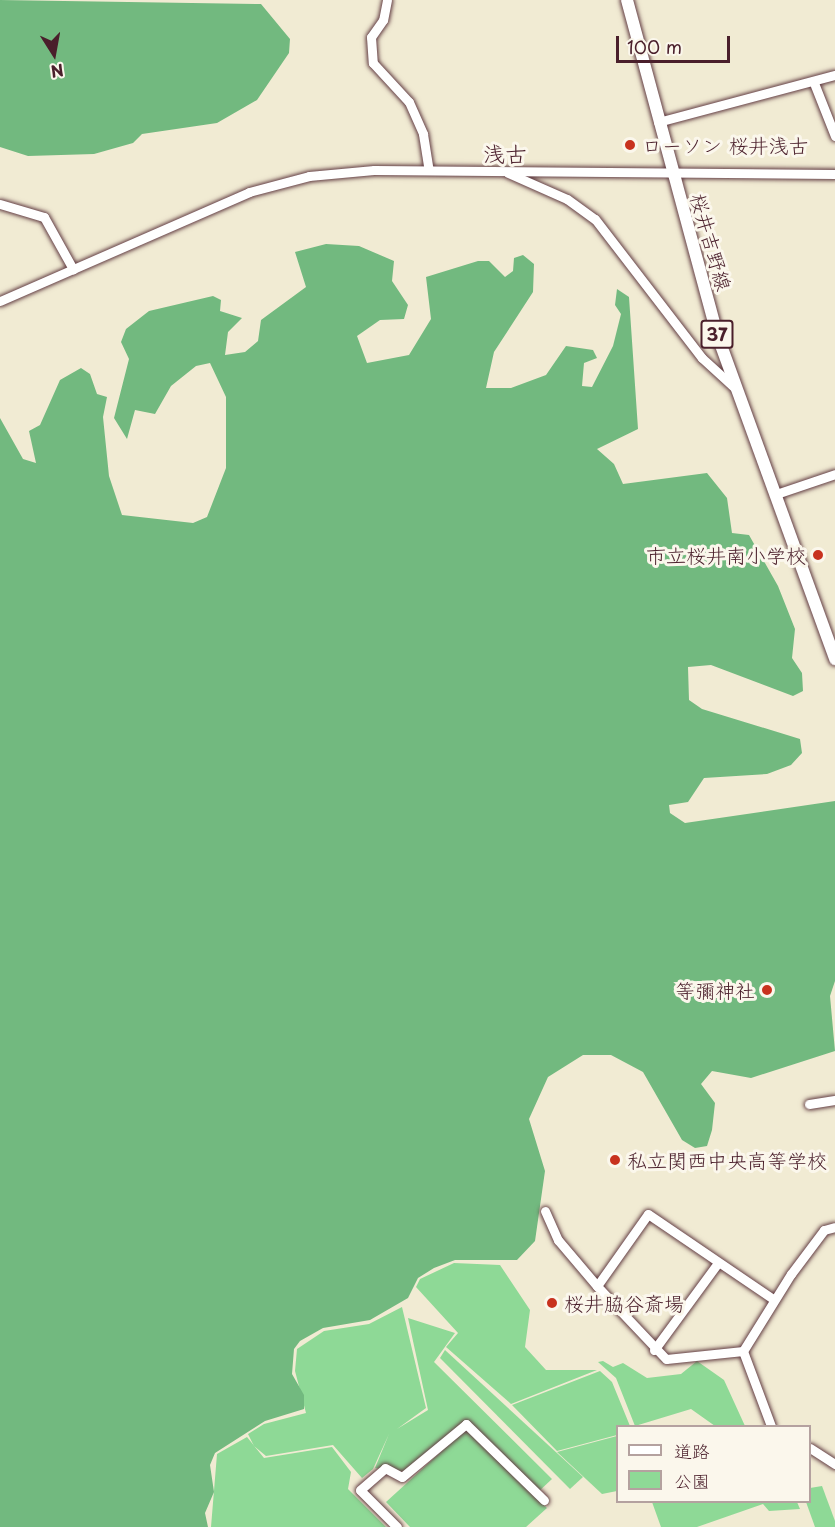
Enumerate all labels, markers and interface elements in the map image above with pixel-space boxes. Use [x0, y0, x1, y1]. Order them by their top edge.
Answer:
north arrow [24, 24, 84, 84]
scale bar [619, 24, 733, 62]
text: 100 m [627, 33, 682, 60]
text: N [49, 59, 66, 85]
place label: ローソン 桜井浅古 [642, 133, 808, 157]
marker: ローソン 桜井浅古 [623, 138, 637, 152]
district label: 浅古 [483, 140, 527, 166]
street label: 桜井吉野線 [686, 191, 736, 293]
road number: 37 [699, 319, 735, 349]
place label: 市立桜井南小学校 [646, 543, 806, 567]
marker: 市立桜井南小学校 [811, 548, 825, 562]
place label: 等彌神社 [675, 978, 755, 1002]
marker: 等彌神社 [760, 983, 774, 997]
place label: 私立関西中央高等学校 [627, 1148, 827, 1172]
marker: 私立関西中央高等学校 [608, 1153, 622, 1167]
place label: 桜井脇谷斎場 [564, 1291, 684, 1315]
marker: 桜井脇谷斎場 [545, 1296, 559, 1310]
legend [616, 1425, 811, 1503]
text: 道路 [674, 1437, 710, 1464]
text: 公園 [674, 1467, 710, 1494]

